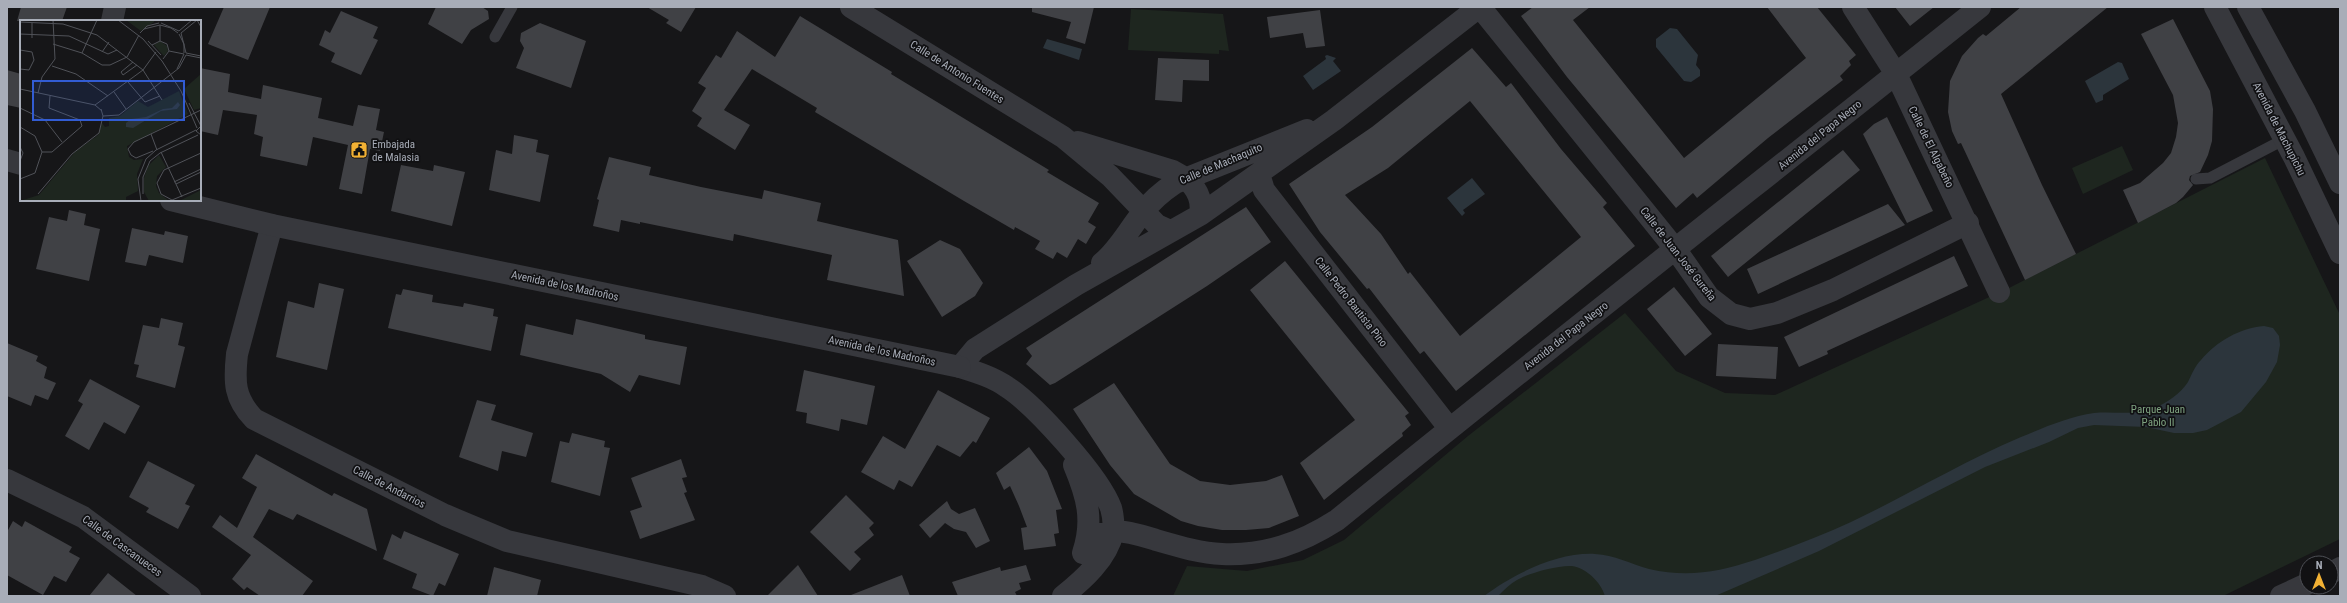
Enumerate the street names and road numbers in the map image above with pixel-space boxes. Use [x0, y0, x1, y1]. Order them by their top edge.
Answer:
street label: Calle de Antonio Fuentes [908, 38, 1006, 106]
street label: Avenida de Machupichu [2250, 80, 2308, 178]
street label: Avenida del Papa Negro [1776, 97, 1865, 173]
street label: Calle de El Algabeño [1906, 104, 1957, 190]
street label: Calle de Machaquito [1178, 141, 1265, 187]
street label: Calle de Juan José Gureña [1637, 204, 1719, 304]
street label: Calle Pedro Bautista Pino [1312, 255, 1390, 350]
street label: Avenida de los Madroños [510, 268, 620, 304]
street label: Avenida del Papa Negro [1521, 299, 1611, 373]
street label: Avenida de los Madroños [827, 333, 937, 369]
street label: Calle de Andarrios [351, 463, 427, 511]
street label: Calle de Cascanueces [80, 513, 164, 579]

